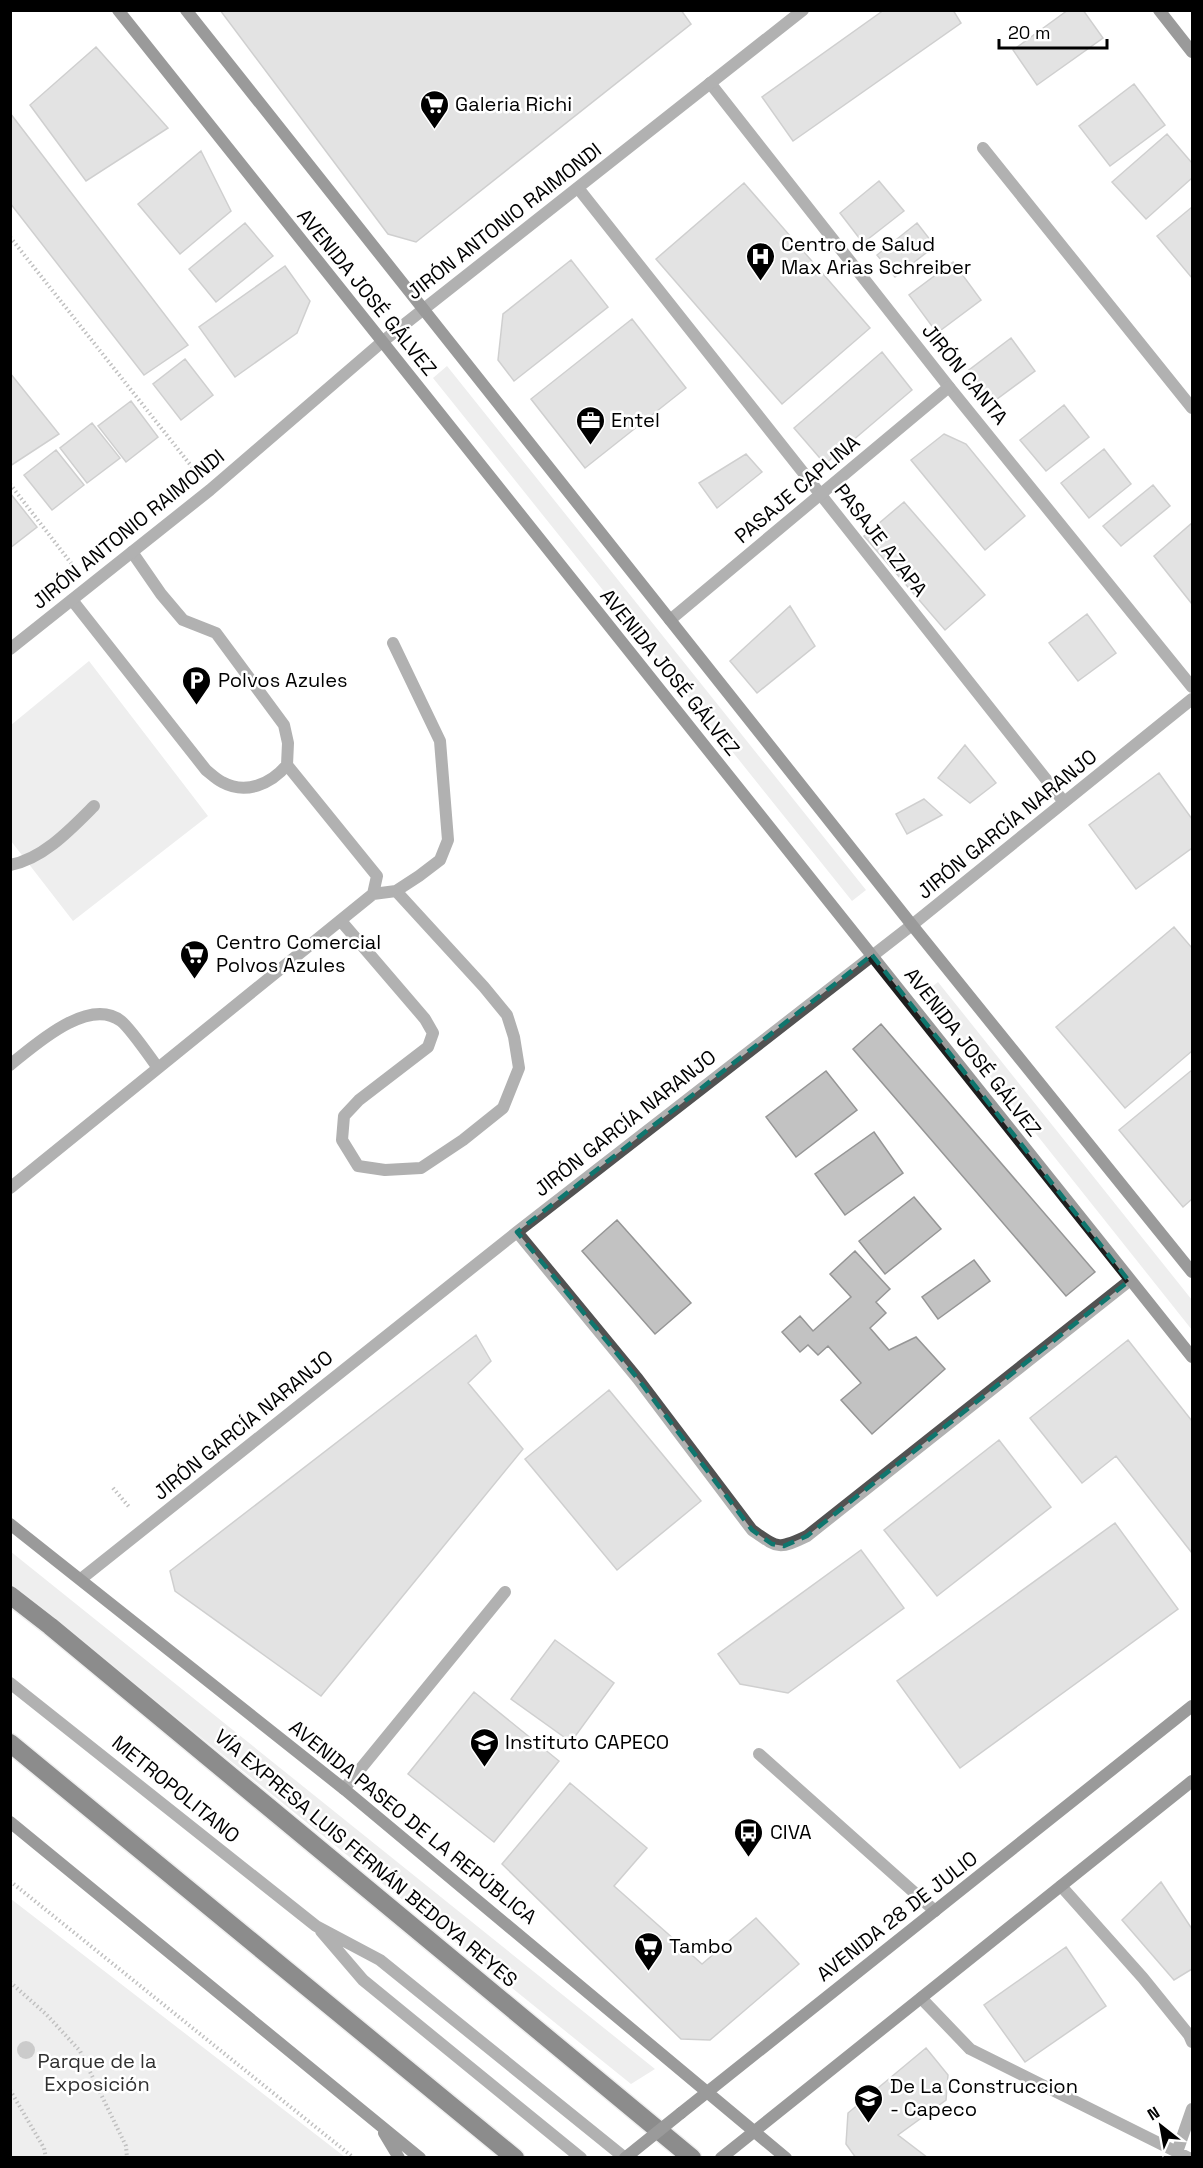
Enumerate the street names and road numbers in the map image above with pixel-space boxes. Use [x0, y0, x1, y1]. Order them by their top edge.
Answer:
street label: JIRÓN ANTONIO RAIMONDI [401, 137, 607, 305]
street label: AVENIDA JOSÉ GÁLVEZ [291, 203, 443, 381]
street label: JIRÓN CANTA [916, 318, 1014, 430]
street label: PASAJE CAPLINA [729, 429, 865, 549]
street label: JIRÓN ANTONIO RAIMONDI [26, 443, 230, 615]
street label: PASAJE AZAPA [829, 478, 933, 602]
street label: AVENIDA JOSÉ GÁLVEZ [594, 583, 746, 761]
street label: JIRÓN GARCÍA NARANJO [912, 743, 1102, 905]
street label: AVENIDA JOSÉ GÁLVEZ [899, 962, 1047, 1142]
street label: JIRÓN GARCÍA NARANJO [529, 1044, 721, 1202]
street label: JIRÓN GARCÍA NARANJO [148, 1344, 338, 1506]
street label: AVENIDA PASEO DE LA REPÚBLICA [284, 1714, 542, 1930]
street label: VÍA EXPRESA LUIS FERNÁN BEDOYA REYES [209, 1723, 523, 1993]
street label: METROPOLITANO [107, 1729, 245, 1849]
street label: AVENIDA 28 DE JULIO [811, 1845, 983, 1987]

